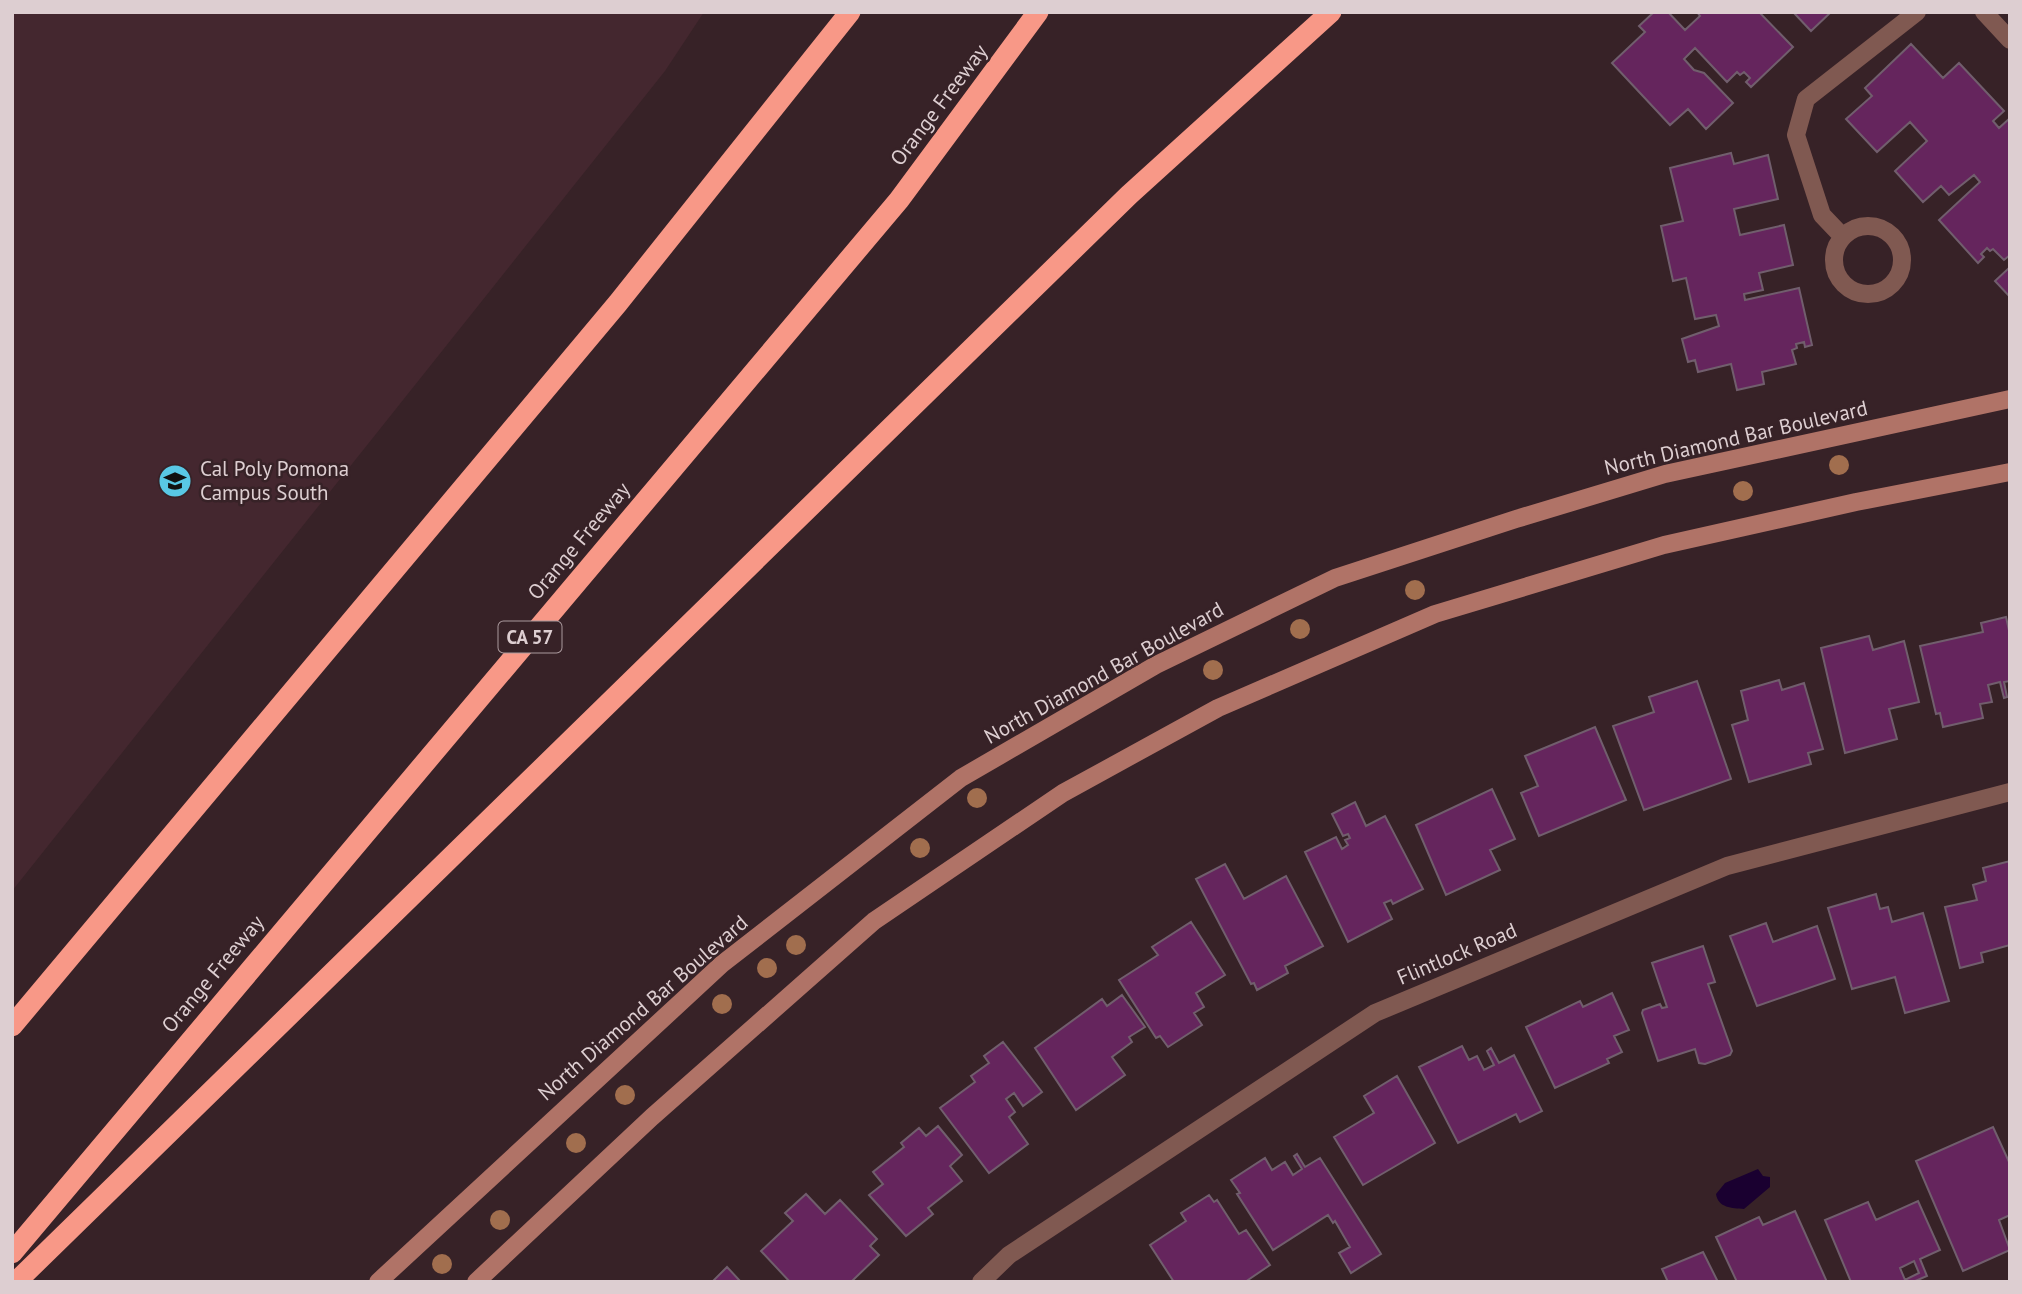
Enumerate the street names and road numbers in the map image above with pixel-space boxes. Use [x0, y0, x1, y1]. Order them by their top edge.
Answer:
street label: Orange Freeway [884, 38, 993, 171]
street label: North Diamond Bar Boulevard [1602, 394, 1870, 481]
street label: Orange Freeway [522, 476, 636, 605]
street label: North Diamond Bar Boulevard [979, 595, 1228, 750]
road number: CA 57 [498, 622, 562, 652]
street label: Orange Freeway [156, 909, 270, 1038]
street label: North Diamond Bar Boulevard [532, 909, 753, 1106]
street label: Flintlock Road [1393, 916, 1521, 991]

